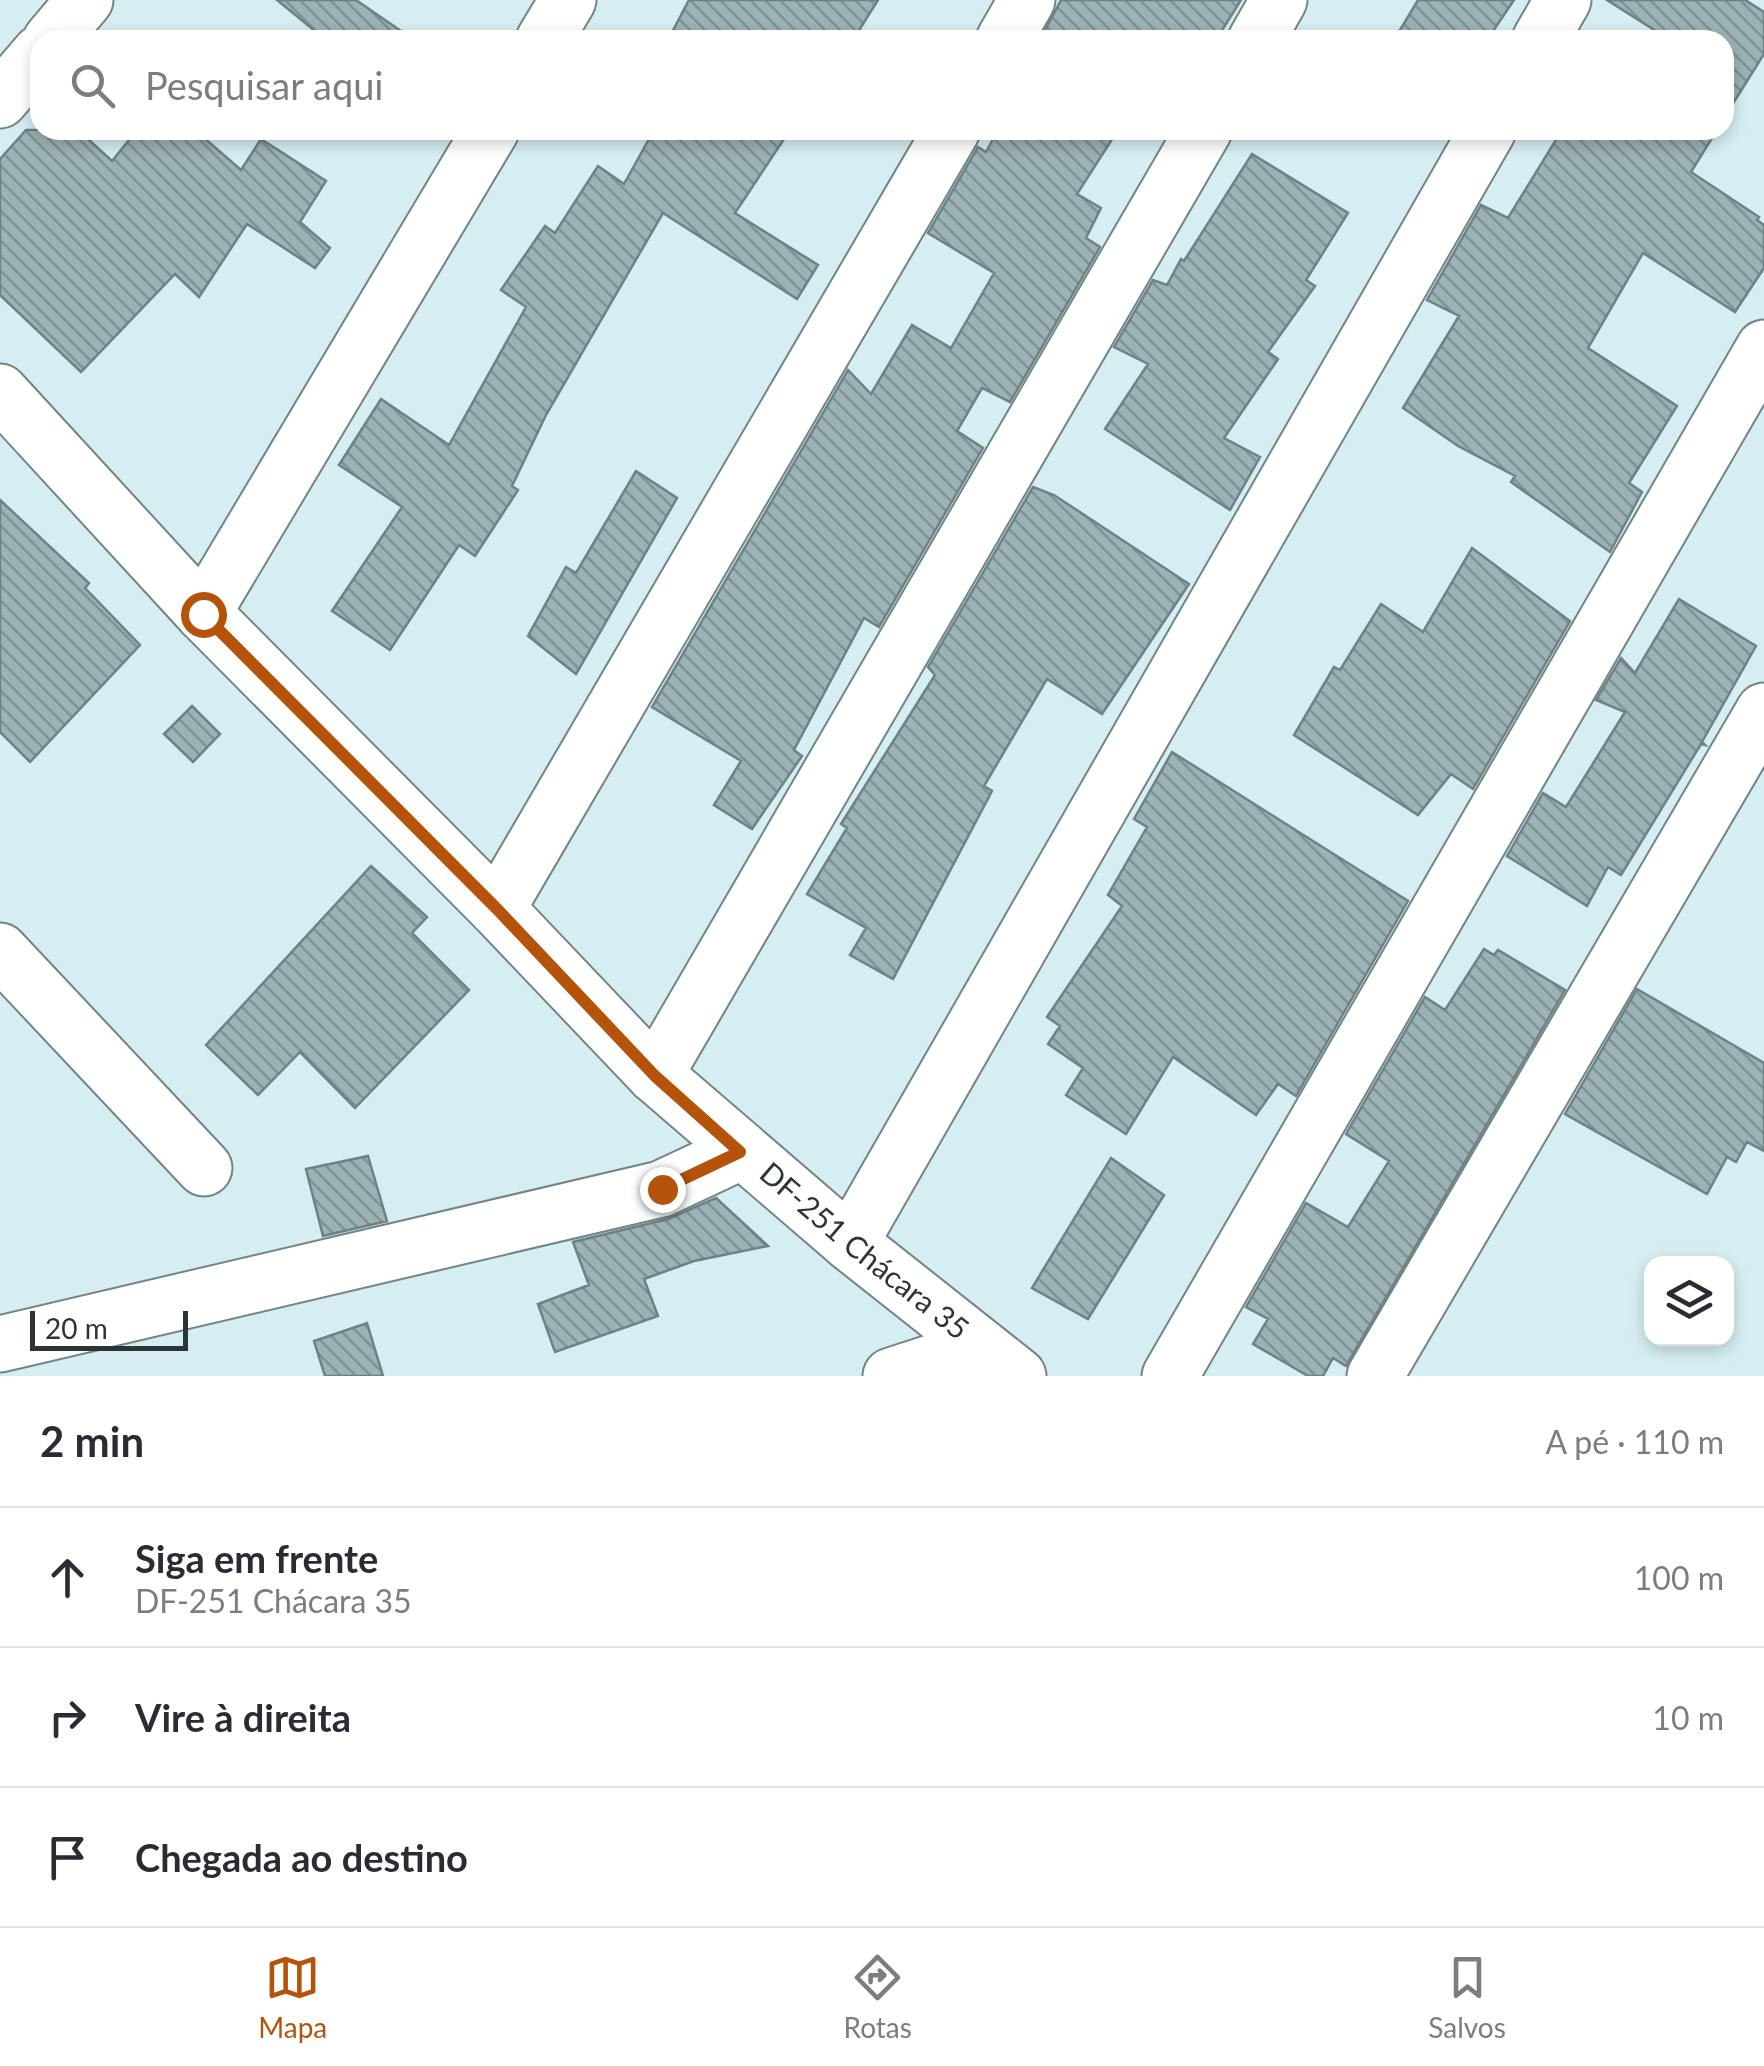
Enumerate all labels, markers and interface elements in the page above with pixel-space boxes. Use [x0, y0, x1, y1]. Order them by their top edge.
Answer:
search box [30, 30, 1734, 140]
icon: search [65, 58, 120, 113]
text: Pesquisar aqui [145, 62, 384, 108]
route start [181, 592, 227, 638]
street label: DF-251 Chácara 35 [753, 1154, 977, 1346]
route end [640, 1167, 686, 1213]
map controls [1644, 1256, 1734, 1346]
button: layers [1644, 1256, 1734, 1346]
scale bar [30, 1306, 188, 1350]
text: 20 m [45, 1311, 108, 1345]
text: 2 min [40, 1416, 144, 1466]
text: A pé · 110 m [1545, 1422, 1724, 1461]
text: Siga em frente [135, 1535, 378, 1581]
icon: ahead [40, 1550, 95, 1605]
text: 100 m [1634, 1558, 1724, 1597]
text: DF-251 Chácara 35 [135, 1581, 412, 1620]
icon: right [40, 1690, 95, 1745]
text: Vire à direita [135, 1694, 351, 1740]
text: 10 m [1652, 1698, 1724, 1737]
icon: arrive [40, 1830, 95, 1885]
text: Chegada ao destino [135, 1834, 468, 1880]
tab: Mapa [258, 1950, 327, 2044]
tab: Rotas [844, 1950, 912, 2044]
tab: Salvos [1428, 1950, 1506, 2044]

